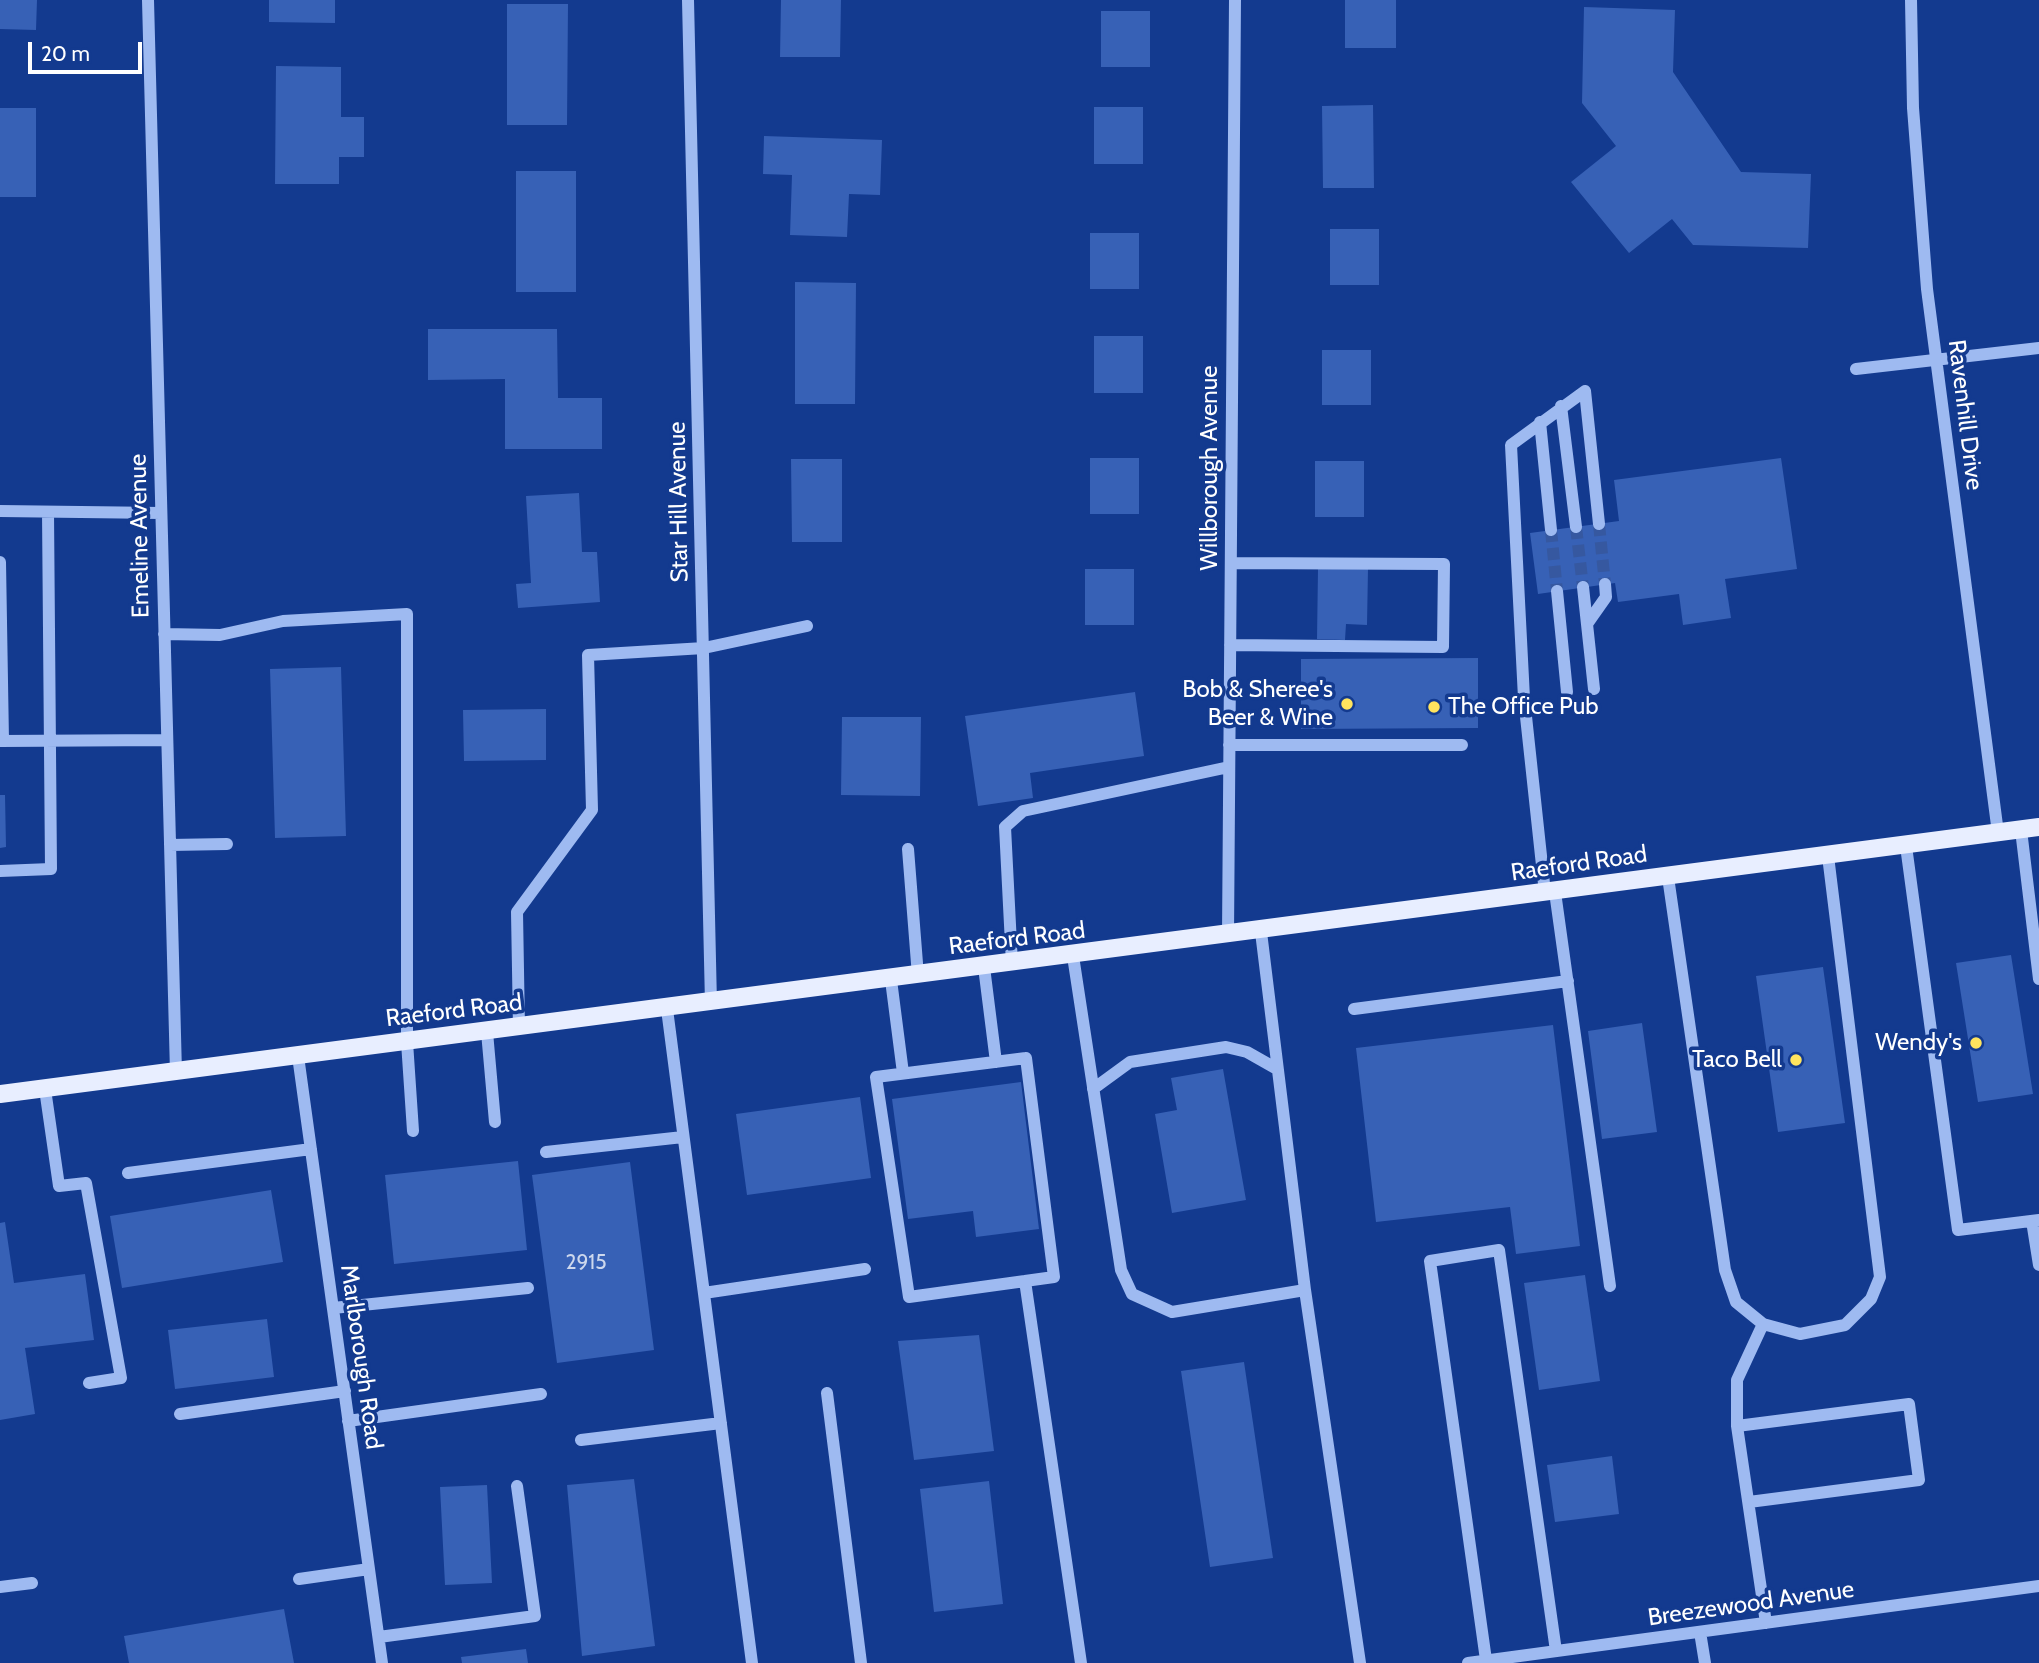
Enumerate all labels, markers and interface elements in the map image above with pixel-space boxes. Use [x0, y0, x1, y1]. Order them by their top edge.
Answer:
scale bar [32, 28, 145, 72]
text: 20 m [41, 41, 90, 66]
street label: Ravenhill Drive [1941, 338, 1989, 492]
street label: Willborough Avenue [1196, 365, 1224, 571]
street label: Star Hill Avenue [663, 421, 695, 583]
street label: Emeline Avenue [124, 454, 156, 618]
place label: Bob & Sheree's Beer & Wine [1182, 676, 1333, 732]
place label: The Office Pub [1448, 693, 1599, 721]
marker: Bob & Sheree's Beer & Wine [1339, 696, 1355, 712]
marker: The Office Pub [1426, 699, 1442, 715]
street label: Raeford Road [1509, 840, 1649, 888]
street label: Raeford Road [947, 916, 1087, 962]
street label: Raeford Road [384, 988, 524, 1034]
place label: Wendy's [1875, 1029, 1962, 1057]
marker: Wendy's [1968, 1035, 1984, 1051]
place label: Taco Bell [1692, 1046, 1782, 1074]
marker: Taco Bell [1788, 1052, 1804, 1068]
house number: 2915 [565, 1250, 607, 1276]
street label: Marlborough Road [334, 1263, 388, 1451]
street label: Breezewood Avenue [1646, 1575, 1856, 1633]

